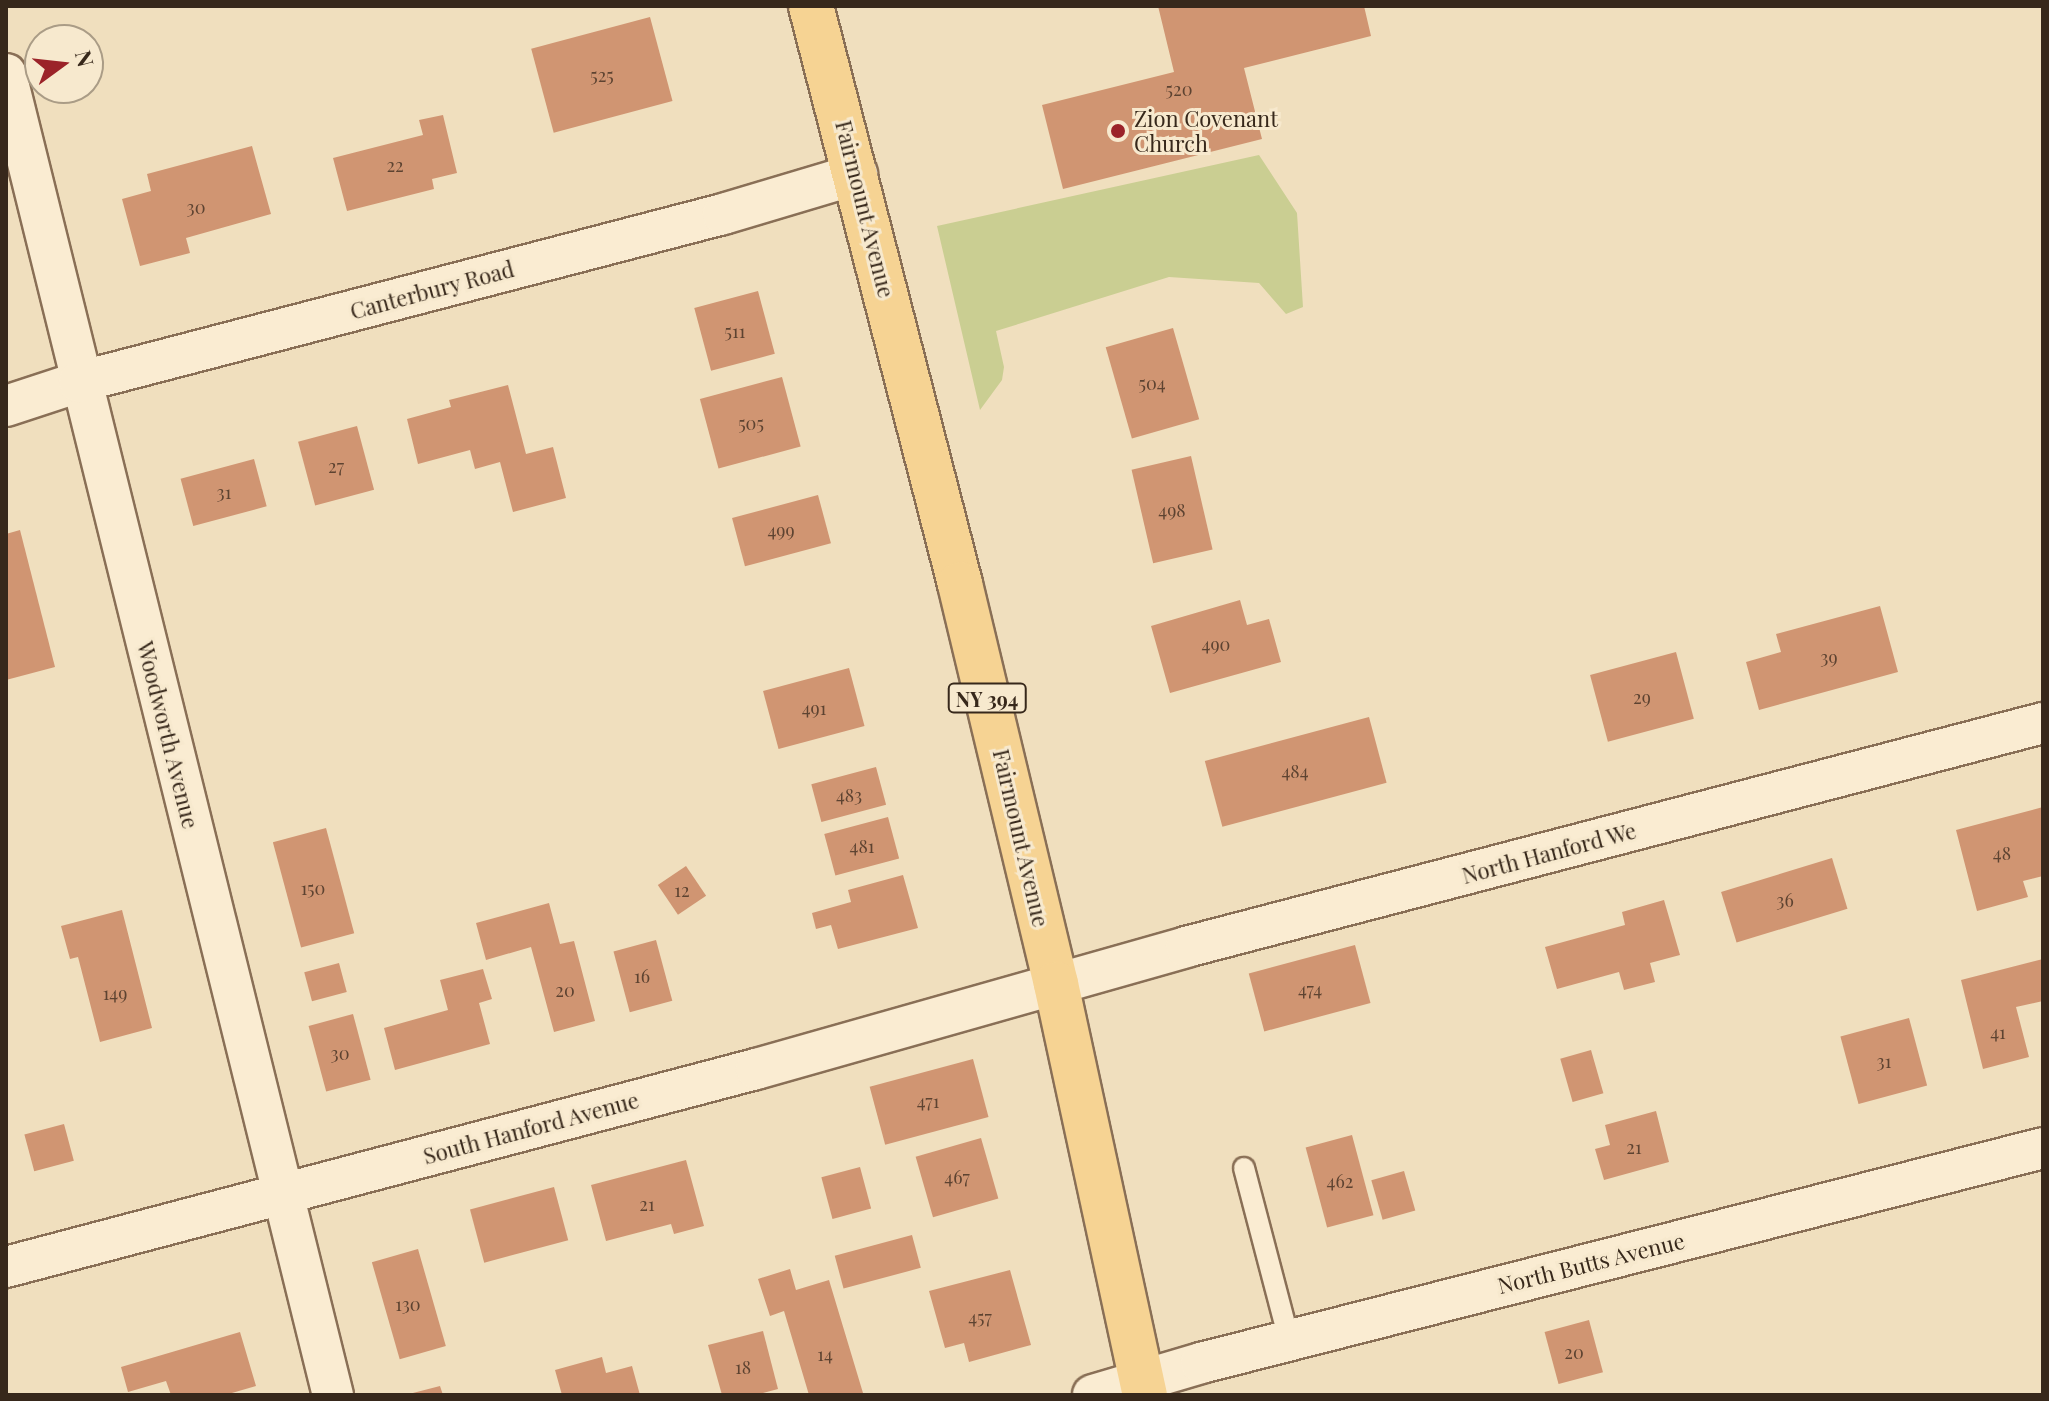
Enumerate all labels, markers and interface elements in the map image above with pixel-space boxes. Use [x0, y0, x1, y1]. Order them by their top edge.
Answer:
north arrow [24, 24, 104, 104]
text: N [69, 47, 102, 70]
house number: 525 [590, 64, 614, 86]
house number: 520 [1166, 78, 1192, 100]
place label: Zion Covenant Church [1134, 105, 1278, 156]
street label: Fairmount Avenue [830, 117, 900, 301]
marker: Zion Covenant Church [1109, 122, 1127, 140]
house number: 22 [386, 154, 404, 176]
house number: 30 [187, 196, 205, 218]
street label: Canterbury Road [347, 255, 517, 325]
house number: 511 [725, 320, 745, 342]
house number: 504 [1138, 372, 1166, 394]
house number: 505 [738, 412, 764, 434]
house number: 27 [328, 455, 344, 477]
house number: 31 [217, 481, 231, 503]
house number: 498 [1158, 499, 1186, 521]
house number: 499 [767, 519, 795, 541]
house number: 490 [1202, 633, 1230, 655]
street label: Woodworth Avenue [132, 638, 204, 832]
house number: 39 [1820, 646, 1838, 668]
road number: NY 394 [947, 682, 1027, 714]
house number: 29 [1633, 686, 1651, 708]
house number: 491 [802, 697, 826, 719]
street label: Fairmount Avenue [988, 746, 1054, 930]
house number: 484 [1281, 760, 1309, 782]
house number: 483 [836, 784, 862, 806]
street label: North Hanford We [1459, 817, 1639, 889]
house number: 481 [850, 835, 874, 857]
house number: 48 [1993, 842, 2011, 864]
house number: 150 [301, 877, 325, 899]
house number: 12 [674, 879, 690, 901]
house number: 36 [1776, 889, 1794, 911]
house number: 16 [634, 965, 650, 987]
house number: 474 [1298, 978, 1322, 1000]
house number: 20 [555, 979, 575, 1001]
house number: 149 [103, 982, 127, 1004]
house number: 41 [1990, 1021, 2006, 1043]
house number: 30 [331, 1042, 349, 1064]
house number: 31 [1877, 1050, 1891, 1072]
street label: South Hanford Avenue [420, 1086, 642, 1170]
house number: 471 [917, 1090, 939, 1112]
house number: 21 [1626, 1136, 1642, 1158]
house number: 467 [944, 1166, 970, 1188]
house number: 462 [1327, 1170, 1353, 1192]
house number: 21 [639, 1193, 655, 1215]
street label: North Butts Avenue [1495, 1227, 1687, 1299]
house number: 130 [395, 1293, 421, 1315]
house number: 457 [968, 1306, 992, 1328]
house number: 20 [1564, 1341, 1584, 1363]
house number: 14 [817, 1343, 833, 1365]
house number: 18 [735, 1356, 751, 1378]

